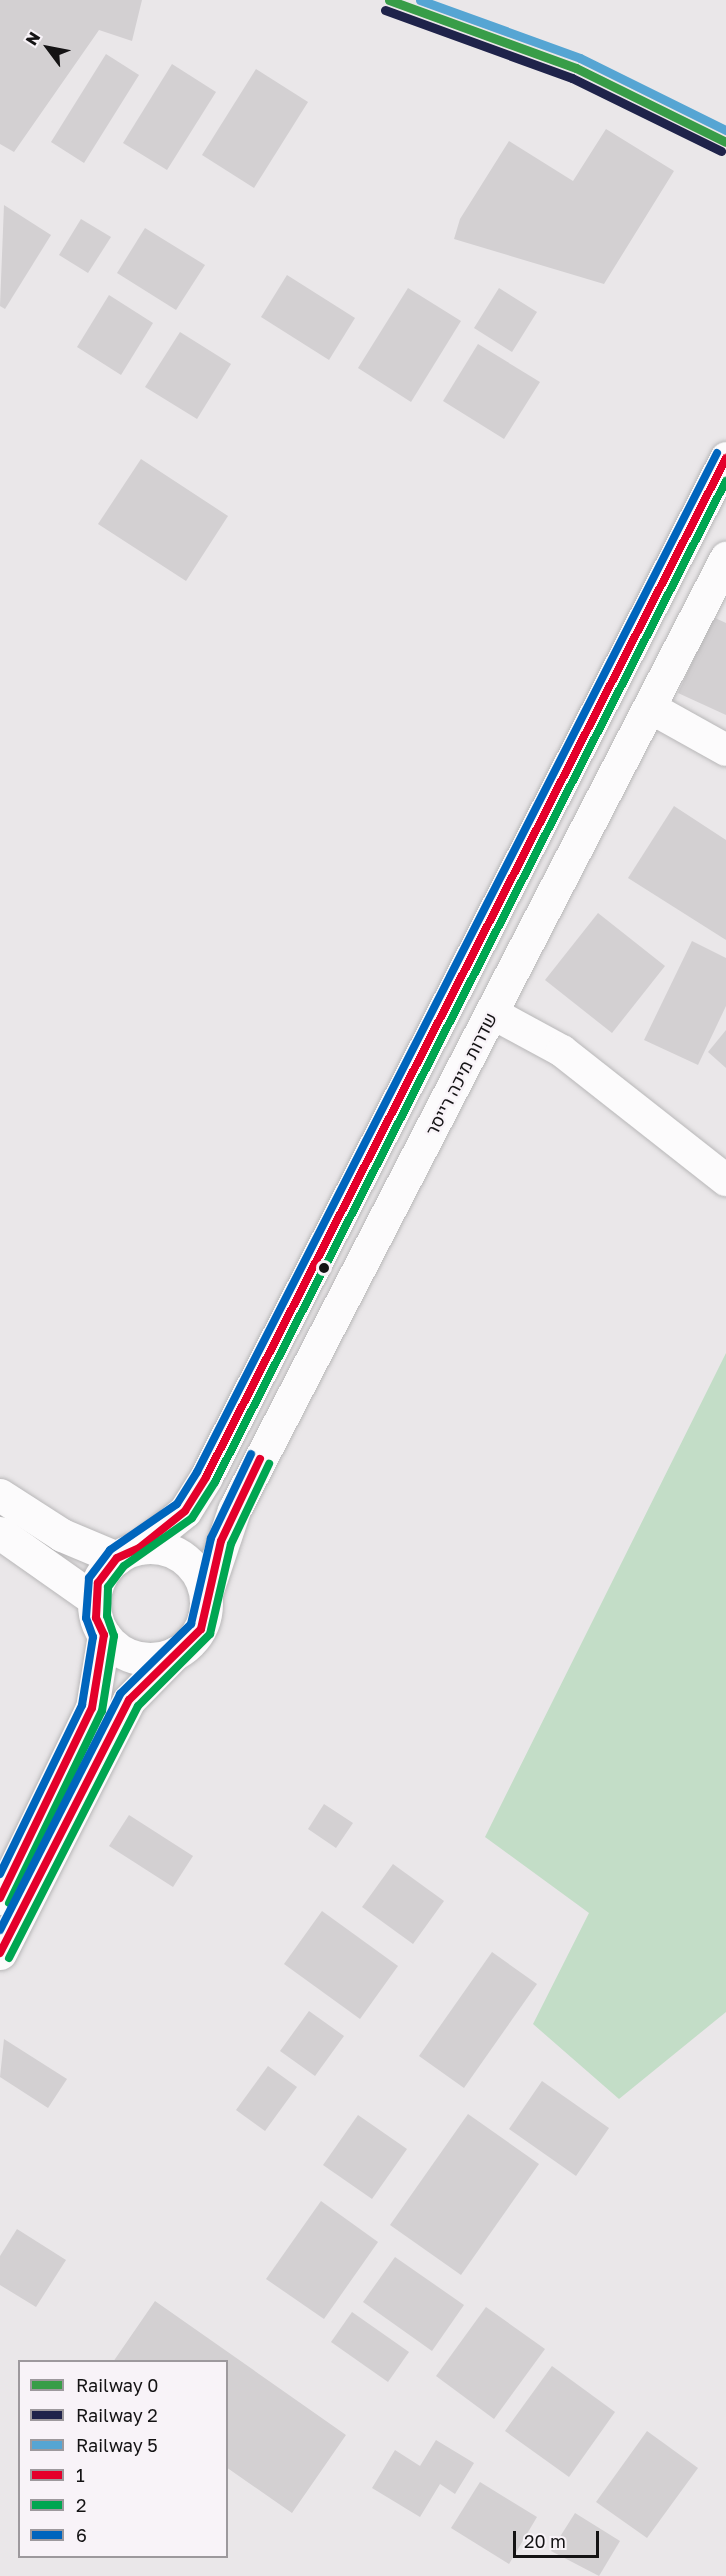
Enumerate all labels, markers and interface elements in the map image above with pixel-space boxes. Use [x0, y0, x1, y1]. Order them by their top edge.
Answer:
north arrow [18, 18, 78, 78]
text: N [21, 28, 44, 49]
street label: שדרות מיכה רייסר [421, 1009, 501, 1139]
unlabelled marker [318, 1262, 330, 1274]
legend [18, 2360, 228, 2558]
text: Railway 0 [76, 2374, 158, 2396]
text: Railway 2 [76, 2404, 158, 2426]
text: Railway 5 [76, 2434, 158, 2456]
text: 1 [76, 2464, 85, 2486]
text: 2 [76, 2494, 86, 2516]
scale bar [516, 2519, 602, 2557]
text: 6 [76, 2524, 87, 2546]
text: 20 m [524, 2530, 566, 2552]

